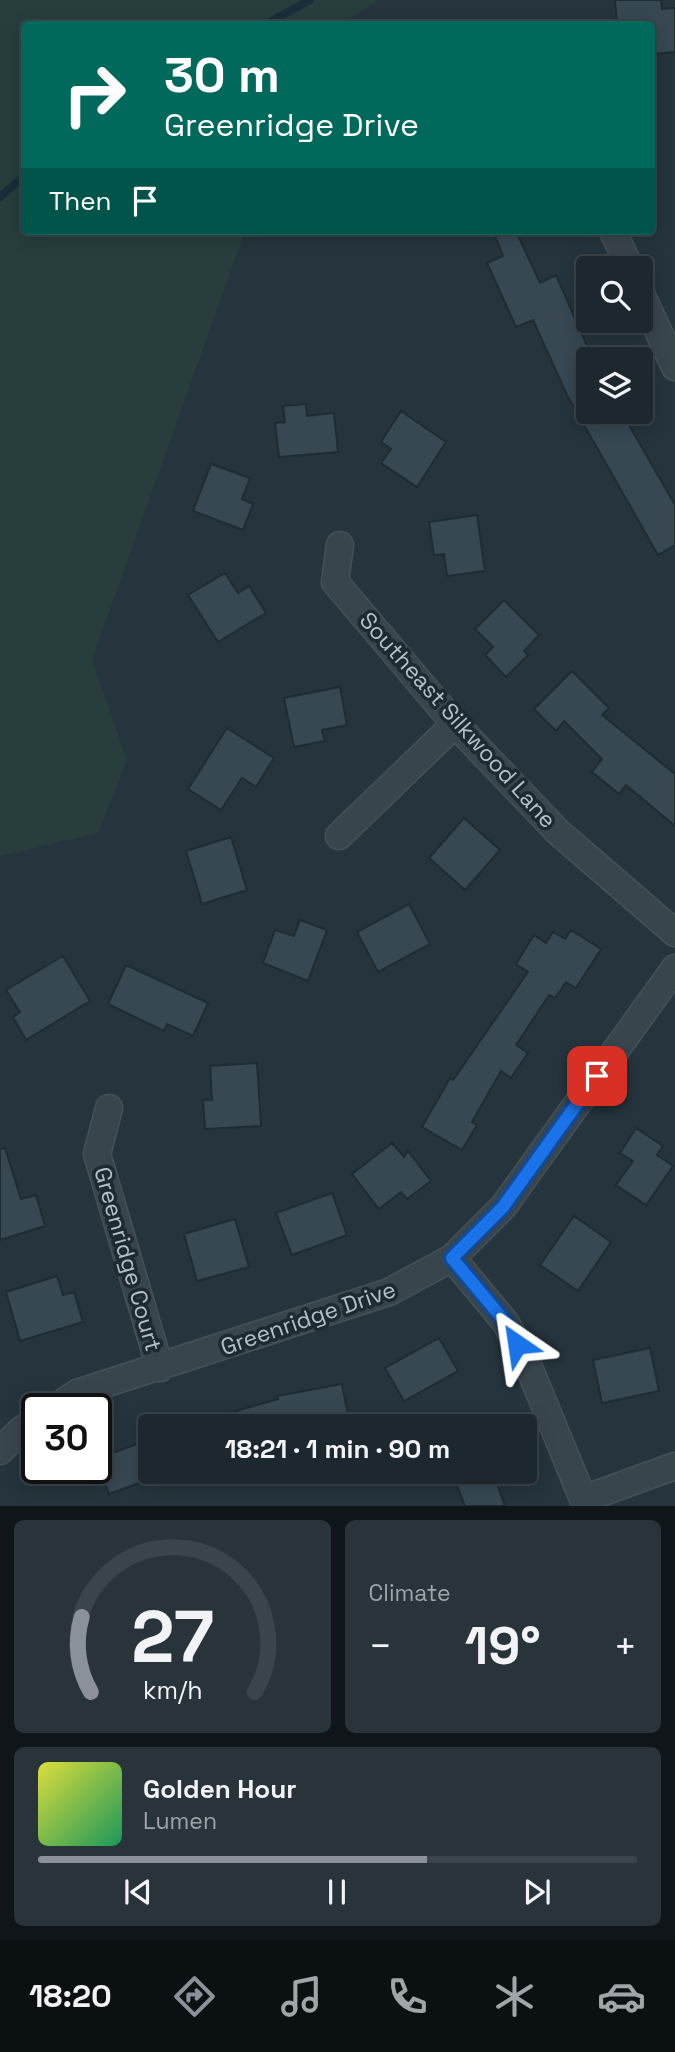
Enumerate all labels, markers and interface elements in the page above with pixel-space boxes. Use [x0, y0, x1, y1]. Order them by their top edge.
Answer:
text: 30 m [164, 44, 280, 106]
icon: right [49, 49, 140, 140]
text: Greenridge Drive [164, 105, 419, 145]
icon: arrive [126, 182, 164, 220]
text: Then [49, 184, 112, 218]
map controls [576, 256, 653, 424]
button: search [576, 256, 653, 333]
button: layers [576, 347, 653, 424]
street label: Southeast Silkwood Lane [353, 606, 563, 834]
pin [567, 1046, 627, 1106]
icon: arrive [578, 1057, 616, 1095]
street label: Greenridge Court [87, 1163, 169, 1355]
street label: Greenridge Drive [216, 1274, 400, 1362]
position arrow [480, 1307, 554, 1381]
speed limit sign: 30 [21, 1393, 112, 1484]
text: 18:21 · 1 min · 90 m [225, 1432, 450, 1466]
text: Climate [369, 1578, 451, 1608]
text: 27 [131, 1591, 214, 1684]
text: 19° [465, 1613, 541, 1679]
text: − [369, 1622, 392, 1670]
text: + [613, 1622, 637, 1670]
text: km/h [142, 1674, 202, 1706]
text: Golden Hour [143, 1772, 297, 1806]
text: Lumen [143, 1806, 217, 1836]
icon: previous [119, 1873, 157, 1911]
icon: pause [318, 1873, 356, 1911]
icon: next [518, 1873, 556, 1911]
icon: directions [170, 1972, 219, 2021]
icon: music [277, 1972, 326, 2021]
icon: phone [383, 1972, 432, 2021]
icon: climate [490, 1972, 539, 2021]
icon: car [597, 1972, 646, 2021]
text: 18:20 [29, 1976, 112, 2016]

